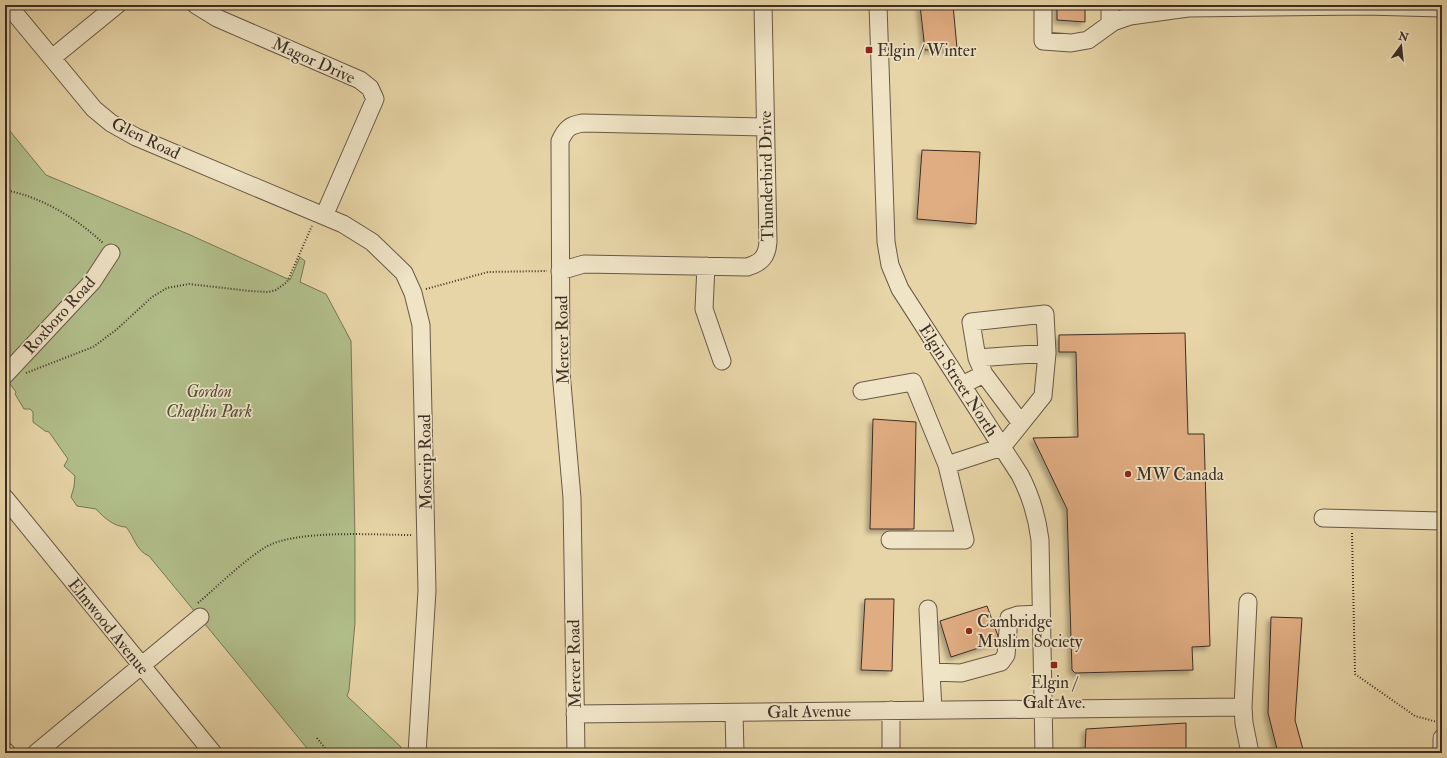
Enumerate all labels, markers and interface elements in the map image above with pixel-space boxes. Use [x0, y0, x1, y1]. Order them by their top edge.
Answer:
north arrow [1381, 26, 1421, 66]
text: N [1396, 29, 1411, 45]
street label: Magor Drive [269, 33, 359, 88]
place label: Elgin / Winter [877, 40, 977, 61]
marker: Elgin / Winter [864, 45, 874, 55]
street label: Thunderbird Drive [755, 110, 778, 241]
street label: Glen Road [108, 113, 184, 164]
street label: Roxboro Road [19, 272, 100, 359]
street label: Mercer Road [551, 295, 574, 385]
street label: Elgin Street North [914, 320, 1003, 441]
park label: Gordon Chaplin Park [166, 381, 252, 422]
street label: Moscrip Road [414, 413, 438, 510]
place label: MW Canada [1136, 464, 1225, 485]
marker: MW Canada [1123, 469, 1133, 479]
street label: Elmwood Avenue [63, 574, 154, 679]
place label: Cambridge Muslim Society [977, 611, 1083, 653]
street label: Mercer Road [563, 619, 586, 709]
marker: Cambridge Muslim Society [964, 626, 974, 636]
marker: Elgin / Galt Ave. [1049, 660, 1059, 670]
place label: Elgin / Galt Ave. [1023, 672, 1085, 713]
street label: Galt Avenue [767, 700, 851, 723]

